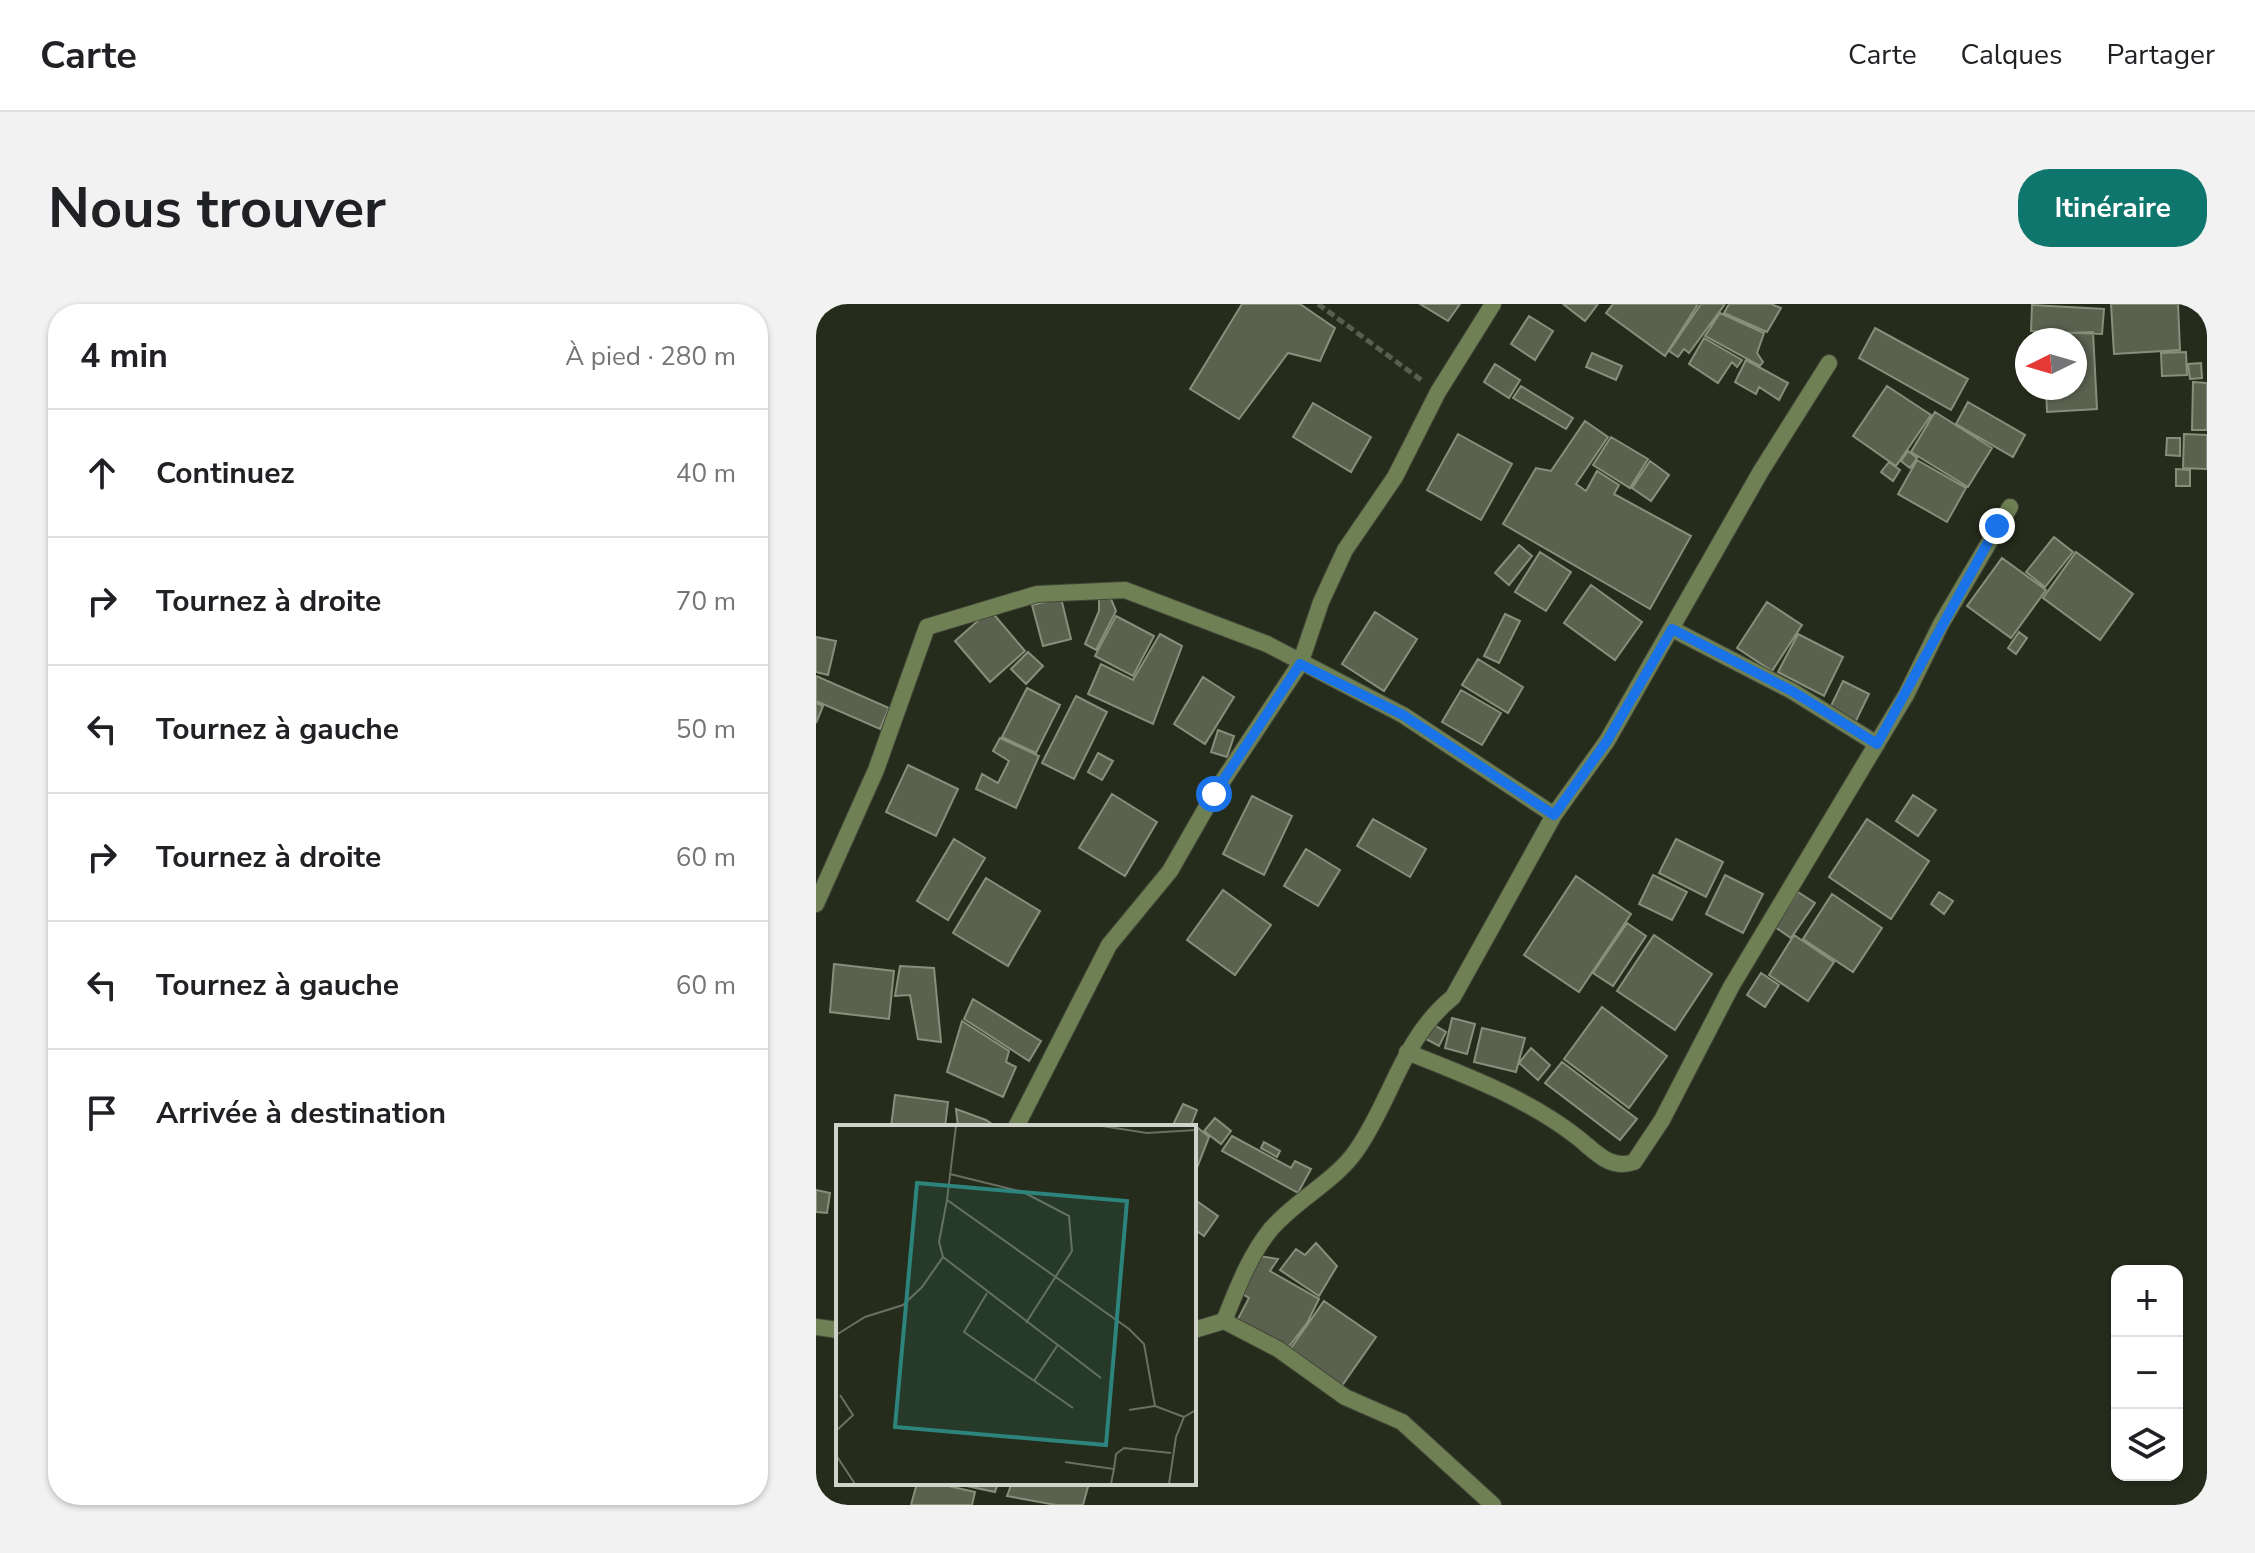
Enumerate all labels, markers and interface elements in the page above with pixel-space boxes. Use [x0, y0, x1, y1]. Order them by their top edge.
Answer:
text: Carte [40, 30, 137, 81]
text: Carte [1848, 36, 1917, 74]
text: Calques [1961, 36, 2062, 74]
text: Partager [2106, 36, 2215, 74]
button: Itinéraire [2018, 169, 2207, 247]
text: Nous trouver [48, 170, 386, 247]
north arrow [2015, 328, 2087, 400]
text: 4 min [80, 333, 168, 379]
text: À pied · 280 m [565, 339, 736, 374]
icon: ahead [80, 451, 124, 495]
text: Continuez [156, 453, 295, 494]
text: 40 m [676, 456, 736, 491]
route end [1979, 508, 2015, 544]
icon: right [80, 579, 124, 623]
text: Tournez à droite [156, 581, 381, 622]
text: 70 m [676, 584, 736, 619]
icon: left [80, 707, 124, 751]
text: Tournez à gauche [156, 709, 399, 750]
text: 50 m [676, 712, 736, 747]
route start [1196, 776, 1232, 812]
icon: right [80, 835, 124, 879]
text: Tournez à droite [156, 837, 381, 878]
text: 60 m [676, 840, 736, 875]
icon: left [80, 963, 124, 1007]
text: Tournez à gauche [156, 965, 399, 1006]
text: 60 m [676, 968, 736, 1003]
icon: arrive [80, 1091, 124, 1135]
text: Arrivée à destination [156, 1093, 446, 1134]
inset map [836, 1125, 1196, 1485]
map controls [2111, 1265, 2183, 1481]
button: + [2111, 1265, 2183, 1337]
button: − [2111, 1337, 2183, 1409]
button: layers [2111, 1409, 2183, 1481]

